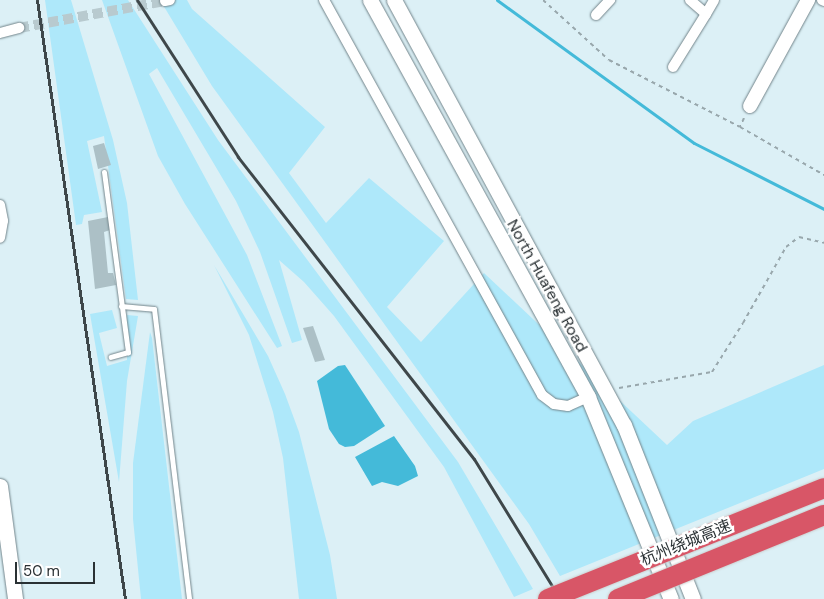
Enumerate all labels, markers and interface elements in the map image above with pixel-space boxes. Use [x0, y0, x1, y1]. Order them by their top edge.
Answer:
street label: North Huafeng Road [503, 216, 591, 356]
street label: 杭州绕城高速 [638, 516, 734, 570]
scale bar [18, 552, 98, 584]
text: 50 m [23, 561, 60, 581]

